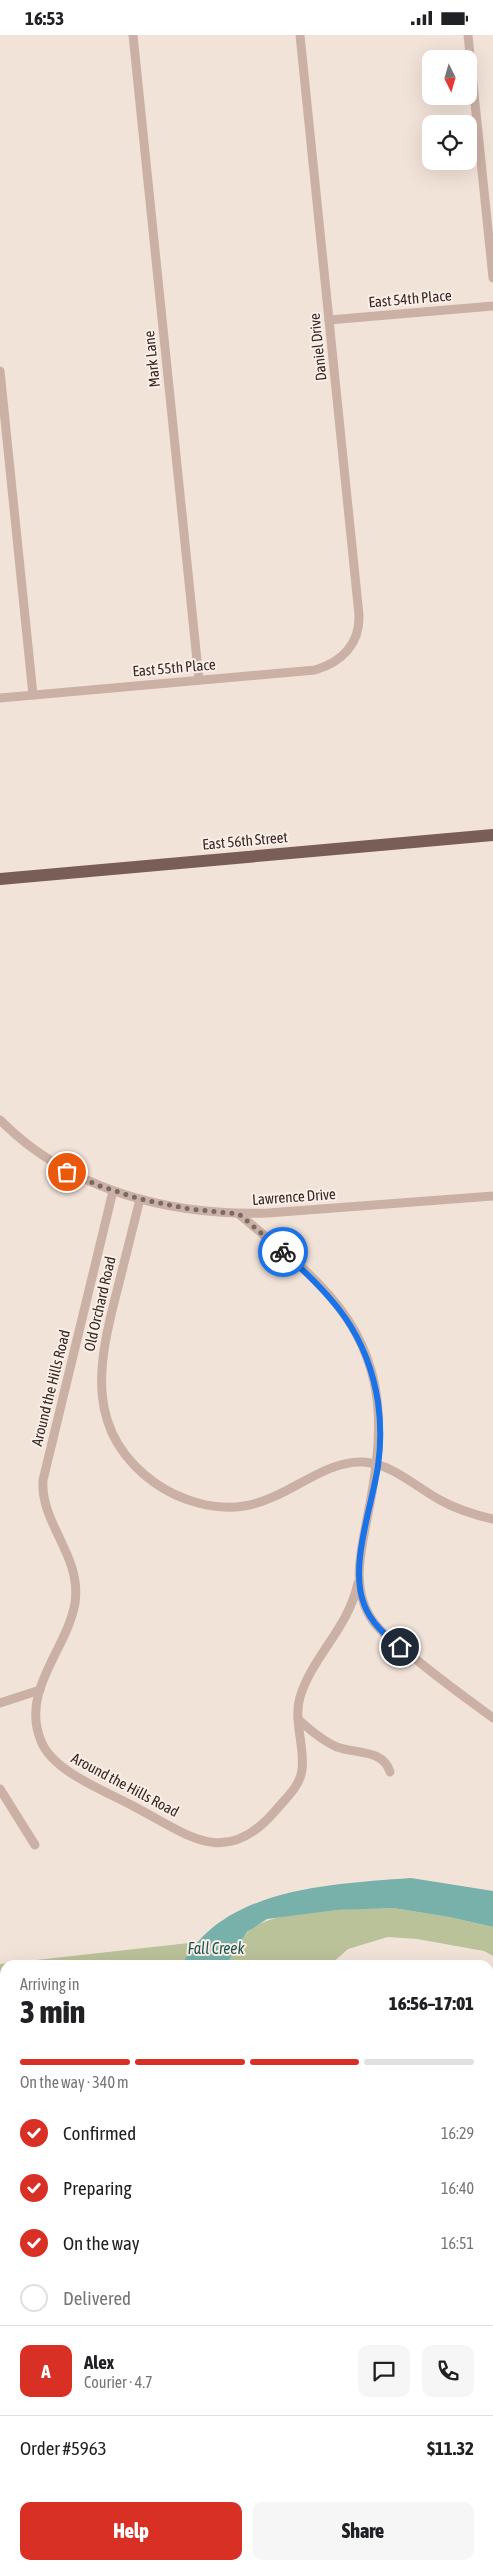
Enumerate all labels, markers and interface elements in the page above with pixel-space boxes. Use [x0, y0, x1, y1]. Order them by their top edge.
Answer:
text: 16:53 [25, 7, 64, 29]
north arrow [422, 50, 478, 105]
map controls [422, 50, 477, 170]
button: locate [422, 115, 477, 170]
street label: East 54th Place [368, 286, 452, 311]
street label: Daniel Drive [305, 312, 330, 382]
street label: Mark Lane [140, 330, 163, 388]
street label: East 55th Place [132, 655, 216, 680]
street label: East 56th Street [202, 828, 288, 853]
pin [46, 1151, 88, 1193]
icon: bag [53, 1158, 81, 1186]
street label: Lawrence Drive [252, 1185, 337, 1208]
courier [258, 1227, 308, 1277]
icon: bike [269, 1238, 297, 1266]
street label: Old Orchard Road [80, 1255, 119, 1353]
street label: Around the Hills Road [28, 1328, 73, 1448]
pin [379, 1626, 421, 1668]
icon: home [386, 1633, 414, 1661]
street label: Around the Hills Road [69, 1749, 182, 1820]
water label: Fall Creek [188, 1939, 245, 1957]
text: Arriving in [20, 1975, 80, 1993]
text: 16:56–17:01 [389, 1992, 474, 2014]
text: 3 min [20, 1993, 85, 2030]
text: On the way · 340 m [20, 2073, 129, 2091]
icon: check [20, 2119, 48, 2147]
text: Confirmed [63, 2122, 136, 2144]
text: 16:29 [441, 2124, 474, 2142]
icon: check [20, 2174, 48, 2202]
text: Preparing [63, 2177, 132, 2199]
text: 16:40 [441, 2179, 474, 2197]
icon: check [20, 2229, 48, 2257]
text: On the way [63, 2232, 140, 2254]
text: 16:51 [441, 2234, 474, 2252]
text: Delivered [63, 2287, 131, 2309]
button: chat [358, 2345, 410, 2397]
button: phone [422, 2345, 474, 2397]
text: Alex [84, 2351, 114, 2373]
text: A [41, 2360, 51, 2382]
text: Courier · 4.7 [84, 2373, 153, 2391]
text: Order #5963 [20, 2437, 107, 2459]
text: $11.32 [427, 2437, 474, 2459]
button: Help [20, 2502, 242, 2560]
button: Share [252, 2502, 474, 2560]

